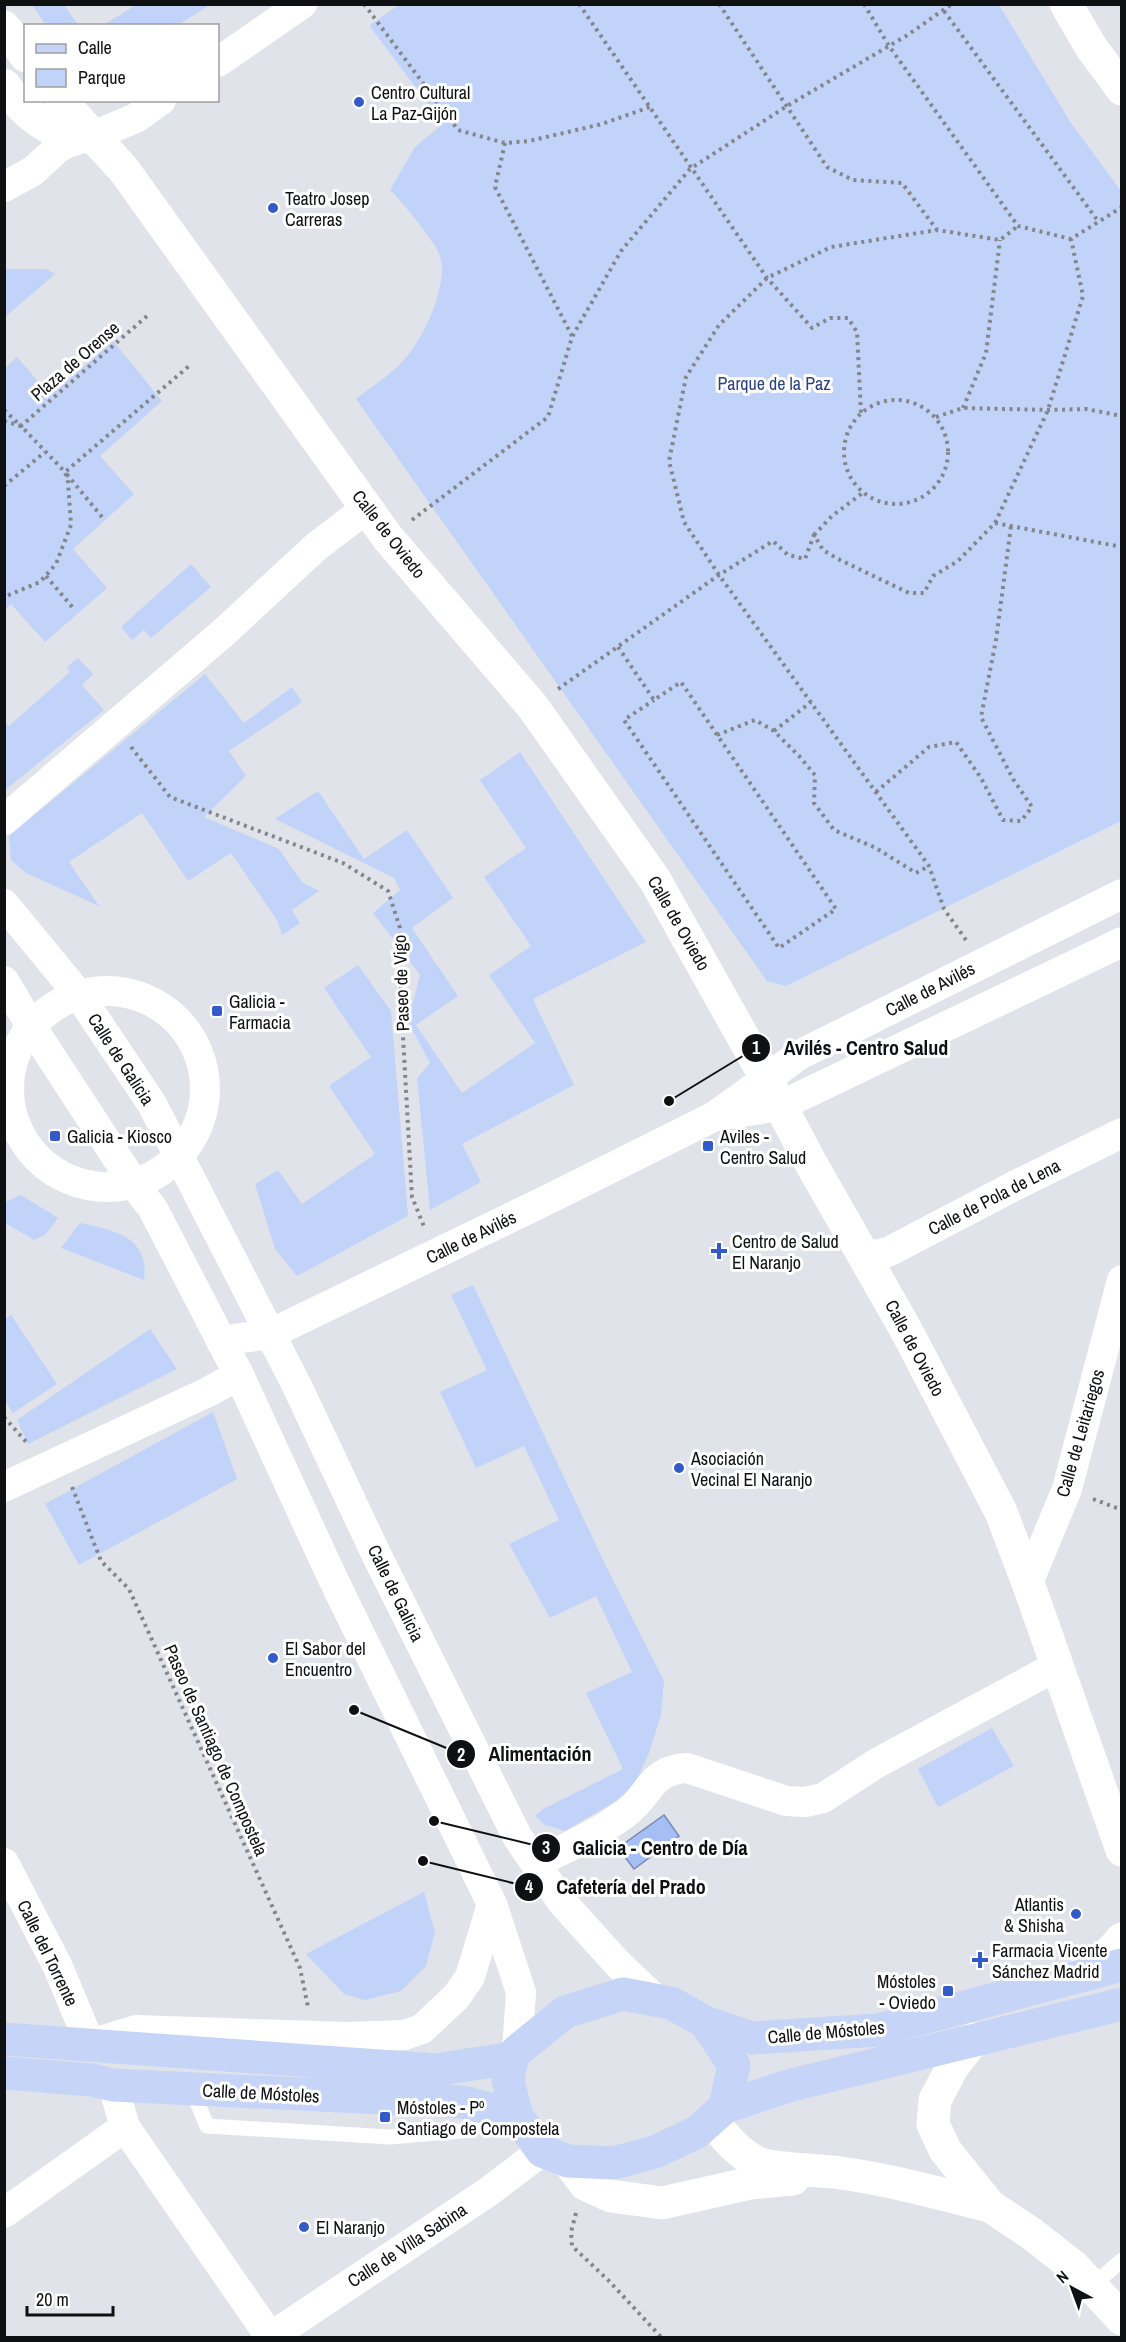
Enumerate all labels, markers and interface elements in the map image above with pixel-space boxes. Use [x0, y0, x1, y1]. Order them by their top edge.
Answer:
legend [24, 24, 219, 102]
text: Calle [78, 35, 112, 60]
text: Parque [78, 65, 126, 90]
place label: Centro Cultural La Paz-Gijón [371, 80, 470, 126]
marker: Centro Cultural La Paz-Gijón [352, 95, 366, 109]
place label: Teatro Josep Carreras [285, 186, 370, 232]
marker: Teatro Josep Carreras [266, 201, 280, 215]
street label: Plaza de Orense [25, 315, 125, 407]
park label: Parque de la Paz [717, 371, 831, 396]
street label: Calle de Oviedo [347, 485, 431, 583]
street label: Calle de Oviedo [642, 871, 716, 975]
street label: Paseo de Vigo [387, 934, 415, 1032]
street label: Calle de Avilés [881, 956, 979, 1022]
place label: Galicia - Farmacia [229, 989, 291, 1035]
marker: Galicia - Farmacia [210, 1004, 224, 1018]
street label: Calle de Galicia [82, 1008, 160, 1110]
callout: Avilés - Centro Salud [741, 1029, 960, 1067]
text: Avilés - Centro Salud [784, 1034, 948, 1061]
text: 1 [752, 1035, 761, 1060]
place label: Galicia - Kiosco [67, 1124, 172, 1149]
place label: Aviles - Centro Salud [719, 1124, 806, 1170]
marker: Galicia - Kiosco [48, 1129, 62, 1143]
marker: Aviles - Centro Salud [701, 1139, 715, 1153]
street label: Calle de Pola de Lena [924, 1153, 1064, 1241]
street label: Calle de Avilés [422, 1204, 520, 1270]
place label: Centro de Salud El Naranjo [732, 1229, 839, 1275]
marker: Centro de Salud El Naranjo [710, 1242, 728, 1260]
street label: Calle de Oviedo [879, 1295, 951, 1401]
street label: Calle de Leitariegos [1050, 1366, 1110, 1500]
place label: Asociación Vecinal El Naranjo [690, 1446, 812, 1492]
marker: Asociación Vecinal El Naranjo [672, 1461, 686, 1475]
street label: Calle de Galicia [362, 1540, 430, 1646]
place label: El Sabor del Encuentro [285, 1636, 365, 1682]
street label: Paseo de Santiago de Compostela [158, 1640, 274, 1860]
marker: El Sabor del Encuentro [266, 1651, 280, 1665]
callout: Alimentación [446, 1735, 603, 1773]
text: Alimentación [489, 1740, 591, 1767]
text: 2 [457, 1742, 465, 1767]
callout: Galicia - Centro de Día [531, 1829, 760, 1867]
text: Galicia - Centro de Día [573, 1834, 748, 1861]
text: 3 [542, 1835, 550, 1860]
callout: Cafetería del Prado [514, 1868, 718, 1906]
text: Cafetería del Prado [556, 1873, 706, 1900]
text: 4 [525, 1874, 534, 1899]
place label: Atlantis & Shisha [1004, 1892, 1064, 1938]
street label: Calle del Torrente [11, 1896, 85, 2010]
marker: Atlantis & Shisha [1069, 1907, 1083, 1921]
place label: Farmacia Vicente Sánchez Madrid [992, 1938, 1108, 1984]
marker: Farmacia Vicente Sánchez Madrid [973, 1953, 987, 1967]
place label: Móstoles - Oviedo [877, 1969, 936, 2015]
marker: Móstoles - Oviedo [941, 1984, 955, 1998]
street label: Calle de Móstoles [766, 2014, 886, 2050]
street label: Calle de Móstoles [202, 2077, 320, 2109]
place label: Móstoles - Pº Santiago de Compostela [397, 2095, 559, 2141]
marker: Móstoles - Pº Santiago de Compostela [378, 2110, 392, 2124]
street label: Calle de Villa Sabina [342, 2197, 472, 2293]
place label: El Naranjo [316, 2215, 385, 2240]
marker: El Naranjo [297, 2220, 311, 2234]
north arrow [1042, 2258, 1102, 2318]
text: N [1051, 2265, 1073, 2288]
scale bar [27, 2279, 112, 2317]
text: 20 m [36, 2287, 69, 2312]

